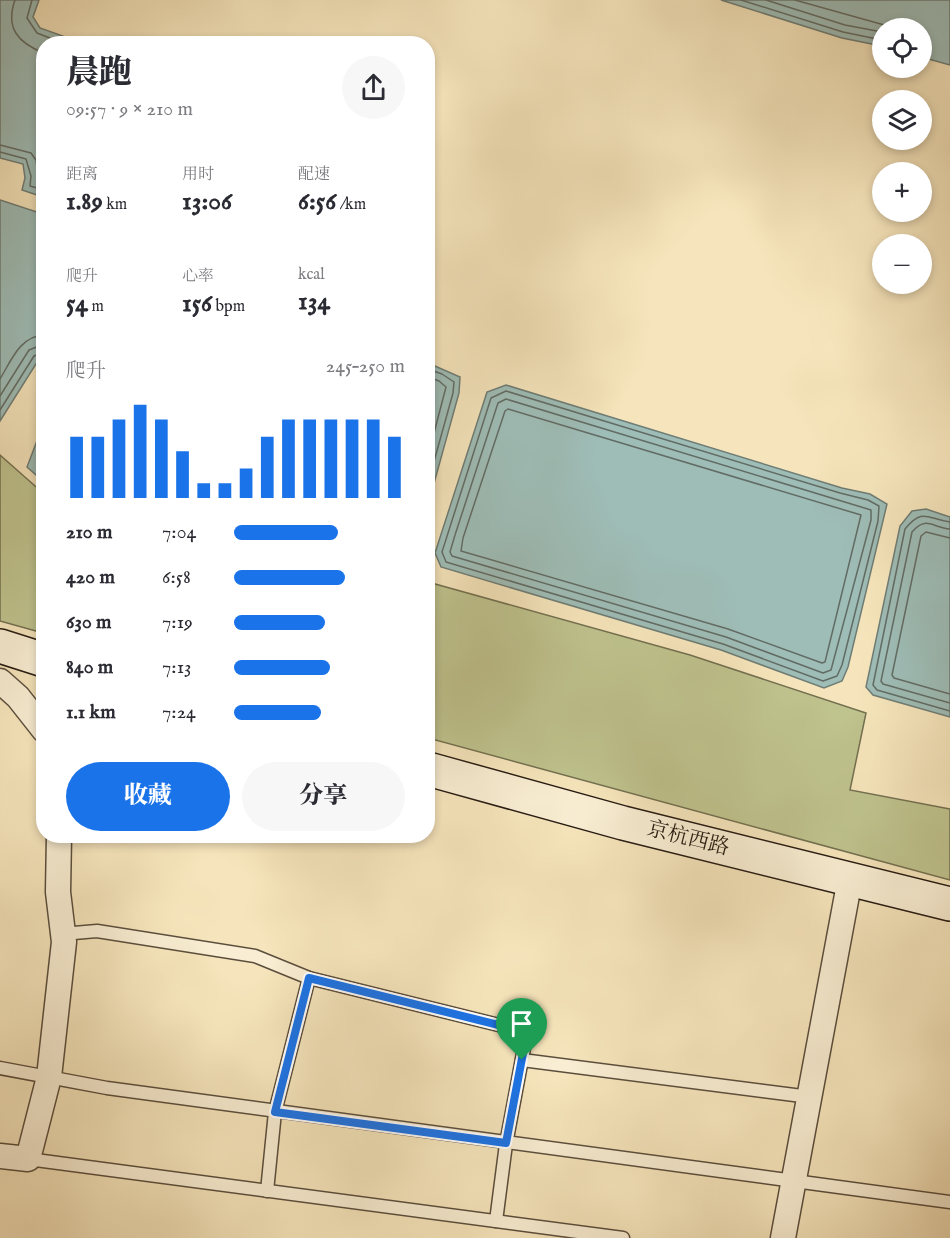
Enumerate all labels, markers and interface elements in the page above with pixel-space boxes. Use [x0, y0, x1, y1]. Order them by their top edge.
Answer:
map controls [872, 18, 932, 294]
button: locate [872, 18, 932, 78]
text: 晨跑 [66, 53, 132, 95]
button: share [342, 56, 405, 119]
button: layers [872, 90, 932, 150]
text: 09:57 · 9 × 210 m [66, 97, 193, 122]
button: + [872, 162, 932, 222]
text: 距离 [66, 165, 98, 185]
text: 用时 [182, 165, 214, 185]
text: 配速 [298, 165, 330, 185]
text: 1.89 [66, 185, 103, 218]
text: 13:06 [182, 185, 232, 218]
text: 6:56 [298, 185, 336, 218]
text: km [103, 195, 127, 215]
text: /km [336, 195, 366, 215]
button: − [872, 234, 932, 294]
text: kcal [298, 265, 325, 285]
text: 爬升 [66, 267, 98, 287]
text: 心率 [182, 267, 214, 287]
text: 134 [298, 285, 330, 318]
text: 54 [66, 287, 88, 320]
text: 156 [182, 287, 212, 320]
text: m [88, 297, 104, 317]
text: bpm [212, 297, 245, 317]
text: 245–250 m [326, 354, 405, 379]
text: 爬升 [66, 359, 106, 384]
text: 210 m [66, 520, 112, 545]
text: 7:04 [162, 520, 196, 545]
text: 420 m [66, 565, 115, 590]
text: 6:58 [162, 565, 191, 590]
text: 630 m [66, 610, 112, 635]
text: 7:19 [162, 610, 193, 635]
text: 840 m [66, 655, 113, 680]
text: 7:13 [162, 655, 192, 680]
text: 1.1 km [66, 700, 116, 725]
text: 7:24 [162, 700, 196, 725]
button: 收藏 [66, 762, 230, 831]
button: 分享 [242, 762, 405, 831]
street label: 京杭西路 [644, 816, 732, 862]
pin [496, 998, 547, 1060]
icon: arrive [505, 1007, 538, 1040]

